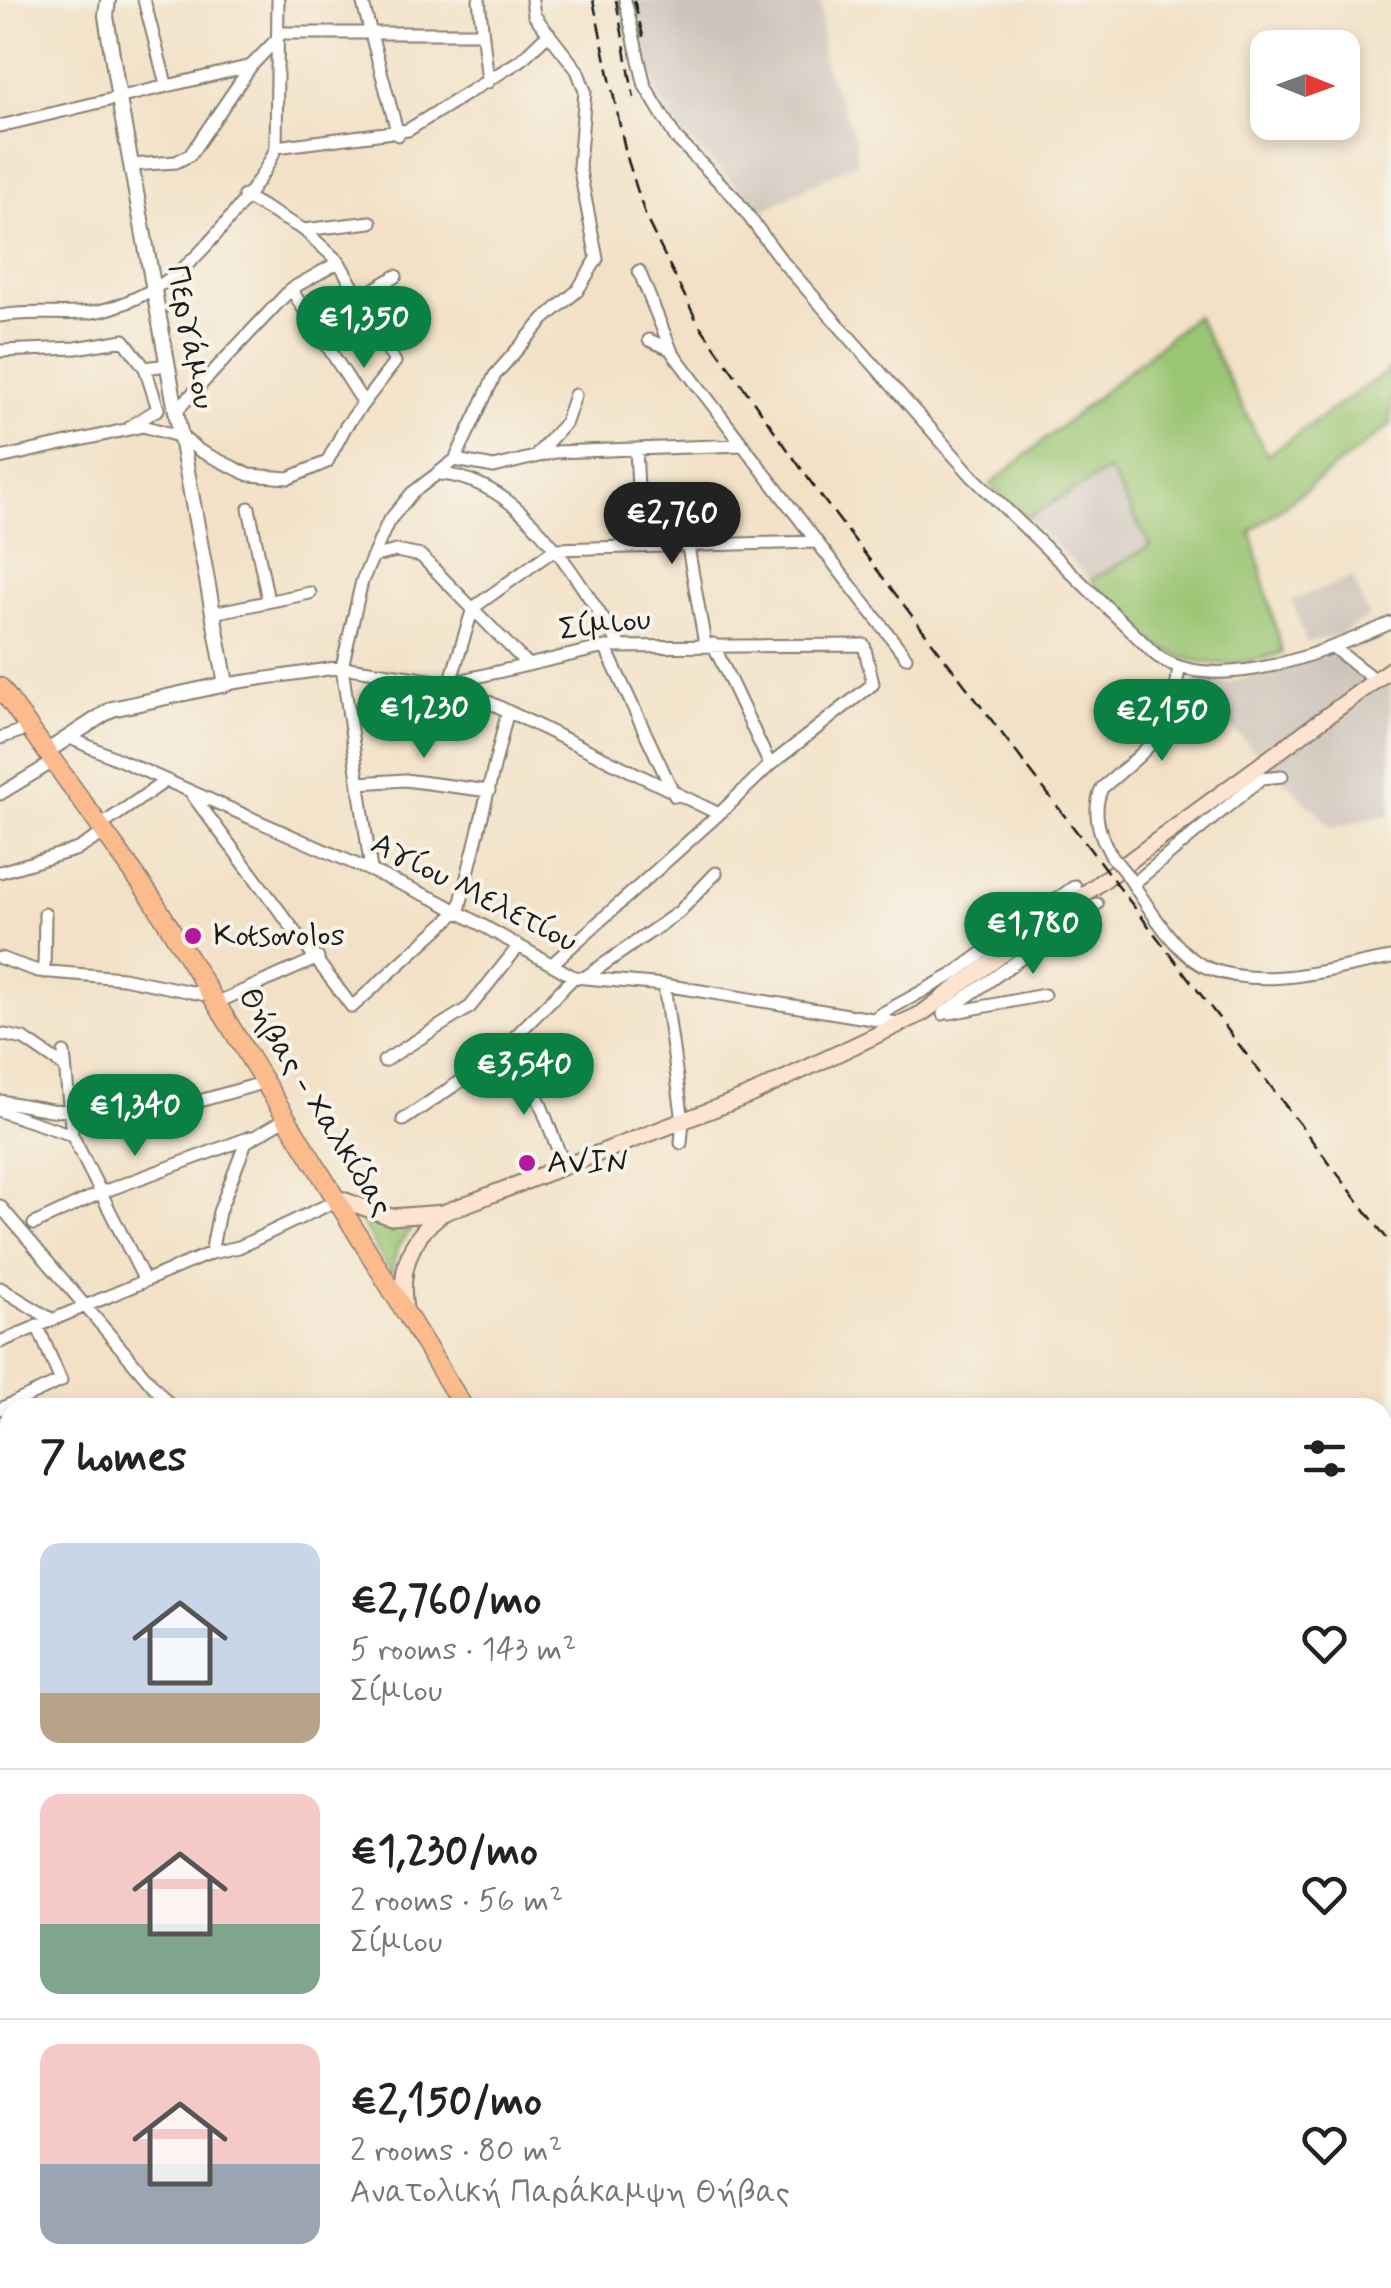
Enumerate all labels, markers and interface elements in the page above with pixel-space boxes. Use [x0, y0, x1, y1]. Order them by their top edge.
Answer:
north arrow [1250, 30, 1360, 140]
map controls [1250, 30, 1360, 140]
street label: Περγάμου [155, 261, 225, 413]
pin: €1,350 [283, 286, 445, 371]
text: €1,350 [318, 297, 410, 339]
pin: €2,760 [591, 482, 753, 567]
text: €2,760 [626, 493, 718, 535]
street label: Σίμιου [557, 599, 653, 651]
pin: €1,230 [343, 676, 505, 761]
pin: €2,150 [1081, 679, 1243, 764]
text: €1,230 [379, 687, 469, 729]
text: €2,150 [1115, 690, 1209, 732]
street label: Αγίου Μελετίου [364, 823, 584, 963]
pin: €1,780 [952, 892, 1114, 977]
text: €1,780 [986, 903, 1080, 945]
place label: Kotsovolos [213, 915, 345, 957]
marker: Kotsovolos [182, 925, 204, 947]
street label: Θήβας - Χαλκίδας [228, 979, 402, 1225]
pin: €3,540 [443, 1033, 605, 1118]
text: €3,540 [476, 1044, 572, 1086]
pin: €1,340 [54, 1074, 216, 1159]
text: €1,340 [89, 1085, 181, 1127]
place label: AVIN [547, 1142, 629, 1184]
marker: AVIN [516, 1152, 538, 1174]
text: 7 homes [40, 1431, 187, 1486]
icon: filters [1297, 1431, 1352, 1486]
text: €2,760/mo [350, 1574, 541, 1629]
icon: home [120, 1583, 240, 1703]
icon: heart [1297, 1616, 1352, 1671]
text: 5 rooms · 143 m² [350, 1629, 577, 1671]
text: Σίμιου [350, 1671, 442, 1713]
text: €1,230/mo [350, 1825, 538, 1880]
icon: home [120, 1834, 240, 1954]
icon: heart [1297, 1867, 1352, 1922]
text: 2 rooms · 56 m² [350, 1880, 563, 1922]
text: Σίμιου [350, 1922, 442, 1964]
text: €2,150/mo [350, 2075, 542, 2130]
icon: home [120, 2084, 240, 2204]
icon: heart [1297, 2117, 1352, 2172]
text: 2 rooms · 80 m² [350, 2130, 563, 2172]
text: Ανατολική Παράκαμψη Θήβας [350, 2172, 790, 2214]

